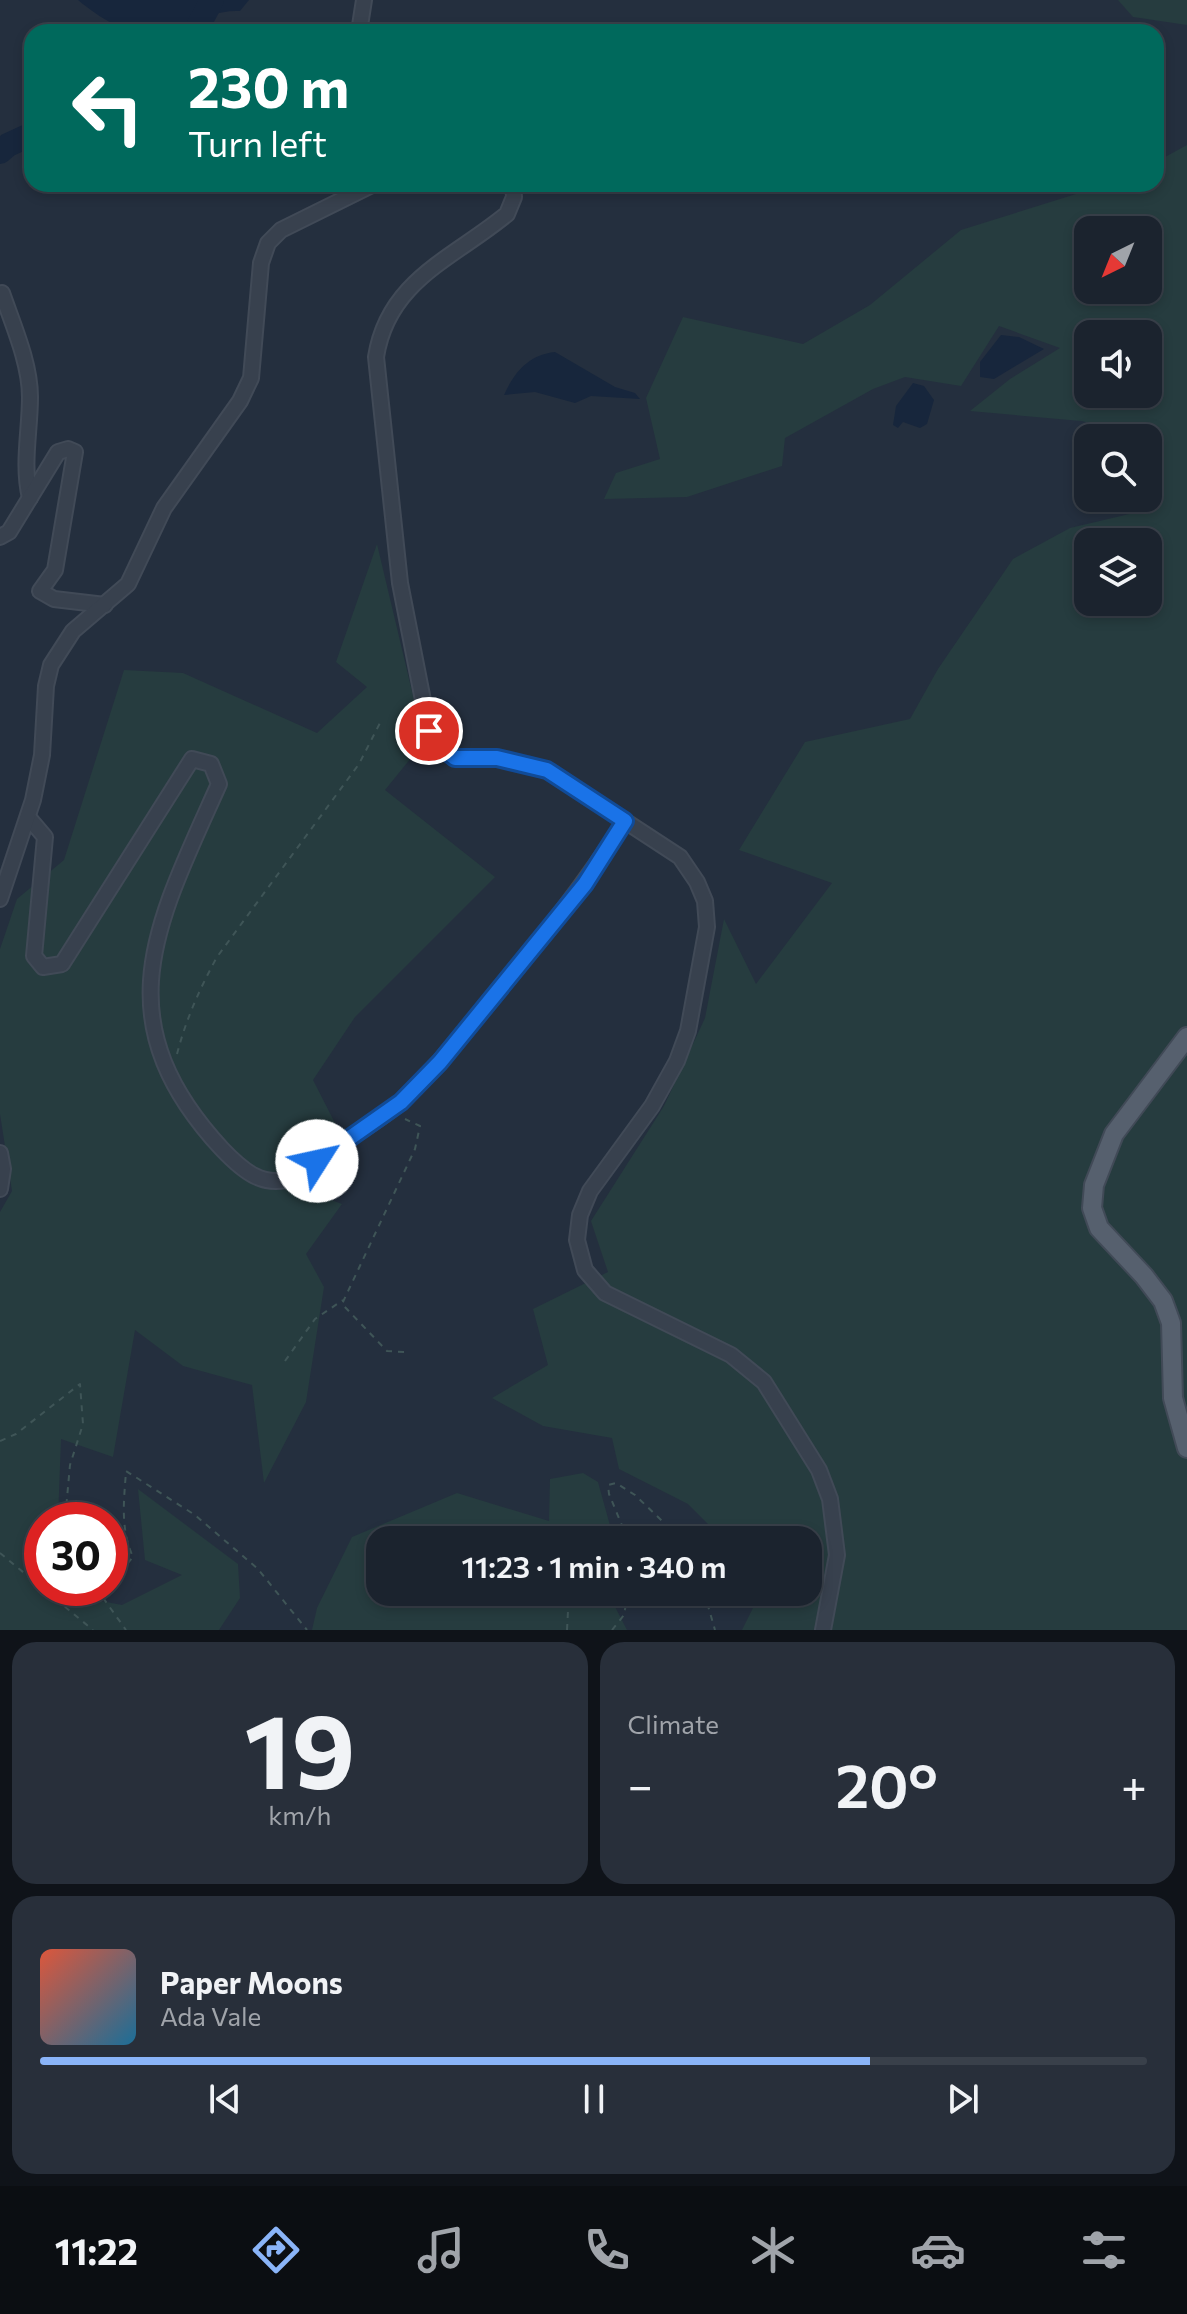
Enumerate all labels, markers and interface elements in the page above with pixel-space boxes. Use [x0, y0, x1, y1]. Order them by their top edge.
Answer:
text: 230 m [188, 51, 349, 120]
icon: left [56, 56, 160, 160]
text: Turn left [188, 120, 327, 164]
north arrow [1074, 216, 1162, 304]
map controls [1074, 216, 1162, 616]
button: sound [1074, 320, 1162, 408]
button: search [1074, 424, 1162, 512]
button: layers [1074, 528, 1162, 616]
pin [395, 697, 463, 765]
icon: arrive [407, 709, 451, 753]
position arrow [275, 1119, 359, 1203]
speed limit sign: 30 [24, 1502, 128, 1606]
text: 11:23 · 1 min · 340 m [462, 1547, 726, 1584]
text: 19 [244, 1683, 355, 1810]
text: Climate [628, 1708, 719, 1739]
text: 20° [836, 1747, 938, 1820]
text: − [628, 1757, 653, 1811]
text: + [1121, 1757, 1147, 1811]
text: km/h [268, 1799, 331, 1830]
text: Paper Moons [160, 1963, 343, 2000]
text: Ada Vale [160, 2000, 261, 2031]
icon: previous [203, 2077, 247, 2121]
icon: pause [572, 2077, 616, 2121]
icon: next [941, 2077, 985, 2121]
icon: directions [248, 2222, 304, 2278]
icon: music [413, 2222, 469, 2278]
icon: phone [579, 2222, 635, 2278]
icon: climate [745, 2222, 801, 2278]
icon: car [910, 2222, 966, 2278]
icon: filters [1076, 2222, 1132, 2278]
text: 11:22 [55, 2228, 138, 2272]

